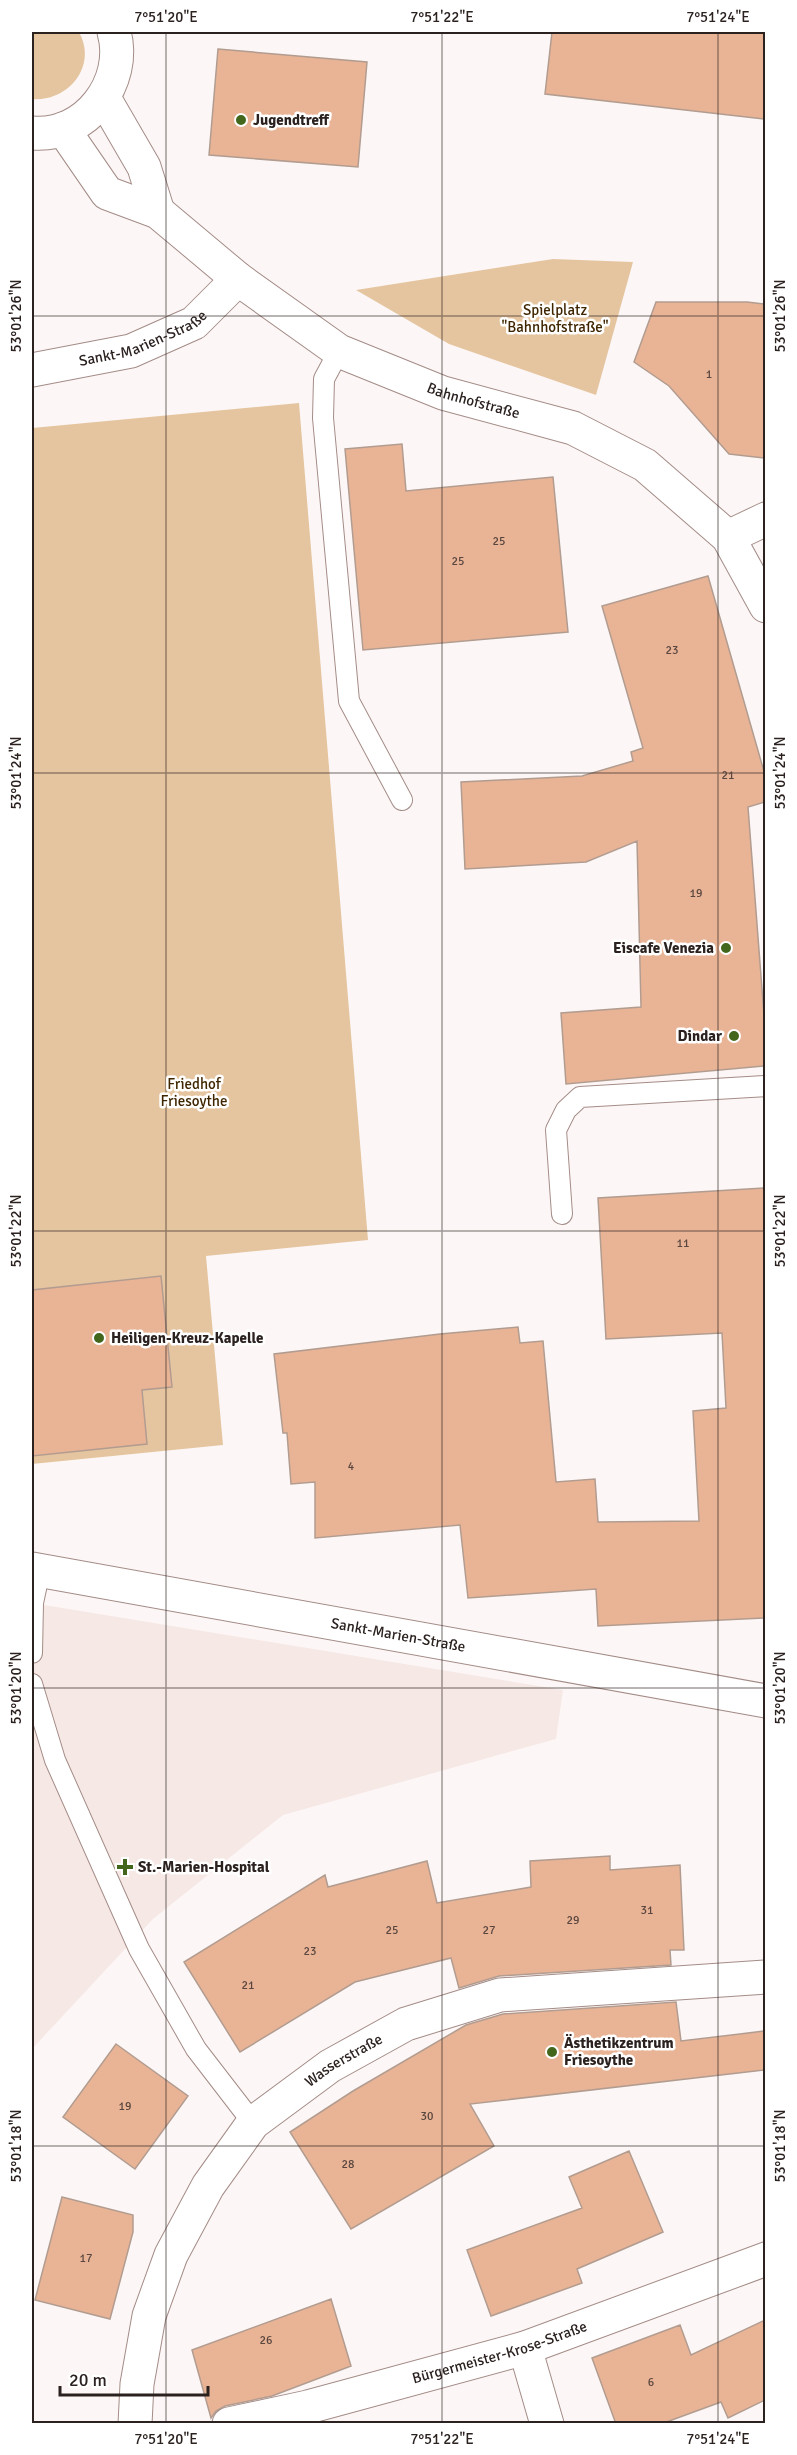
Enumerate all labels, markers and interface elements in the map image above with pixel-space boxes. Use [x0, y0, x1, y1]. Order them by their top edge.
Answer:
text: 7°51'20"E [134, 8, 198, 26]
text: 7°51'22"E [410, 8, 474, 26]
text: 7°51'24"E [686, 8, 750, 26]
place label: Jugendtreff [253, 111, 330, 129]
marker: Jugendtreff [234, 113, 248, 127]
text: 53°01'26"N [7, 279, 25, 353]
text: 53°01'26"N [771, 279, 789, 353]
park label: Spielplatz "Bahnhofstraße" [501, 301, 609, 336]
street label: Sankt-Marien-Straße [77, 306, 211, 370]
house number: 1 [706, 367, 712, 382]
street label: Bahnhofstraße [424, 378, 522, 422]
house number: 25 [493, 534, 505, 549]
house number: 25 [452, 554, 464, 569]
house number: 23 [666, 643, 678, 658]
text: 53°01'24"N [7, 736, 25, 810]
text: 53°01'24"N [771, 736, 789, 810]
house number: 21 [722, 768, 734, 783]
house number: 19 [690, 886, 702, 901]
place label: Eiscafe Venezia [613, 939, 714, 957]
marker: Eiscafe Venezia [719, 941, 733, 955]
place label: Dindar [678, 1027, 722, 1045]
marker: Dindar [727, 1029, 741, 1043]
park label: Friedhof Friesoythe [160, 1075, 228, 1110]
text: 53°01'22"N [7, 1194, 25, 1268]
text: 53°01'22"N [771, 1194, 789, 1268]
house number: 11 [677, 1236, 689, 1251]
place label: Heiligen-Kreuz-Kapelle [111, 1329, 263, 1347]
marker: Heiligen-Kreuz-Kapelle [92, 1331, 106, 1345]
house number: 4 [348, 1459, 355, 1474]
street label: Sankt-Marien-Straße [329, 1614, 467, 1656]
text: 53°01'20"N [7, 1651, 25, 1725]
text: 53°01'20"N [771, 1651, 789, 1725]
marker: St.-Marien-Hospital [116, 1858, 134, 1876]
place label: St.-Marien-Hospital [138, 1858, 270, 1876]
house number: 31 [641, 1903, 653, 1918]
house number: 29 [567, 1913, 579, 1928]
house number: 25 [386, 1923, 398, 1938]
house number: 27 [483, 1923, 495, 1938]
house number: 23 [304, 1944, 316, 1959]
house number: 21 [242, 1978, 254, 1993]
street label: Wasserstraße [301, 2030, 385, 2091]
place label: Ästhetikzentrum Friesoythe [564, 2034, 674, 2069]
marker: Ästhetikzentrum Friesoythe [545, 2045, 559, 2059]
house number: 19 [119, 2099, 131, 2114]
text: 53°01'18"N [7, 2109, 25, 2183]
house number: 30 [421, 2109, 433, 2124]
text: 53°01'18"N [771, 2109, 789, 2183]
house number: 28 [342, 2157, 354, 2172]
house number: 17 [80, 2251, 92, 2266]
street label: Bürgermeister-Krose-Straße [410, 2317, 589, 2387]
house number: 26 [260, 2333, 272, 2348]
scale bar [60, 2359, 208, 2397]
text: 20 m [69, 2369, 107, 2391]
house number: 6 [648, 2375, 654, 2390]
text: 7°51'20"E [134, 2430, 198, 2448]
text: 7°51'22"E [410, 2430, 474, 2448]
text: 7°51'24"E [686, 2430, 750, 2448]

